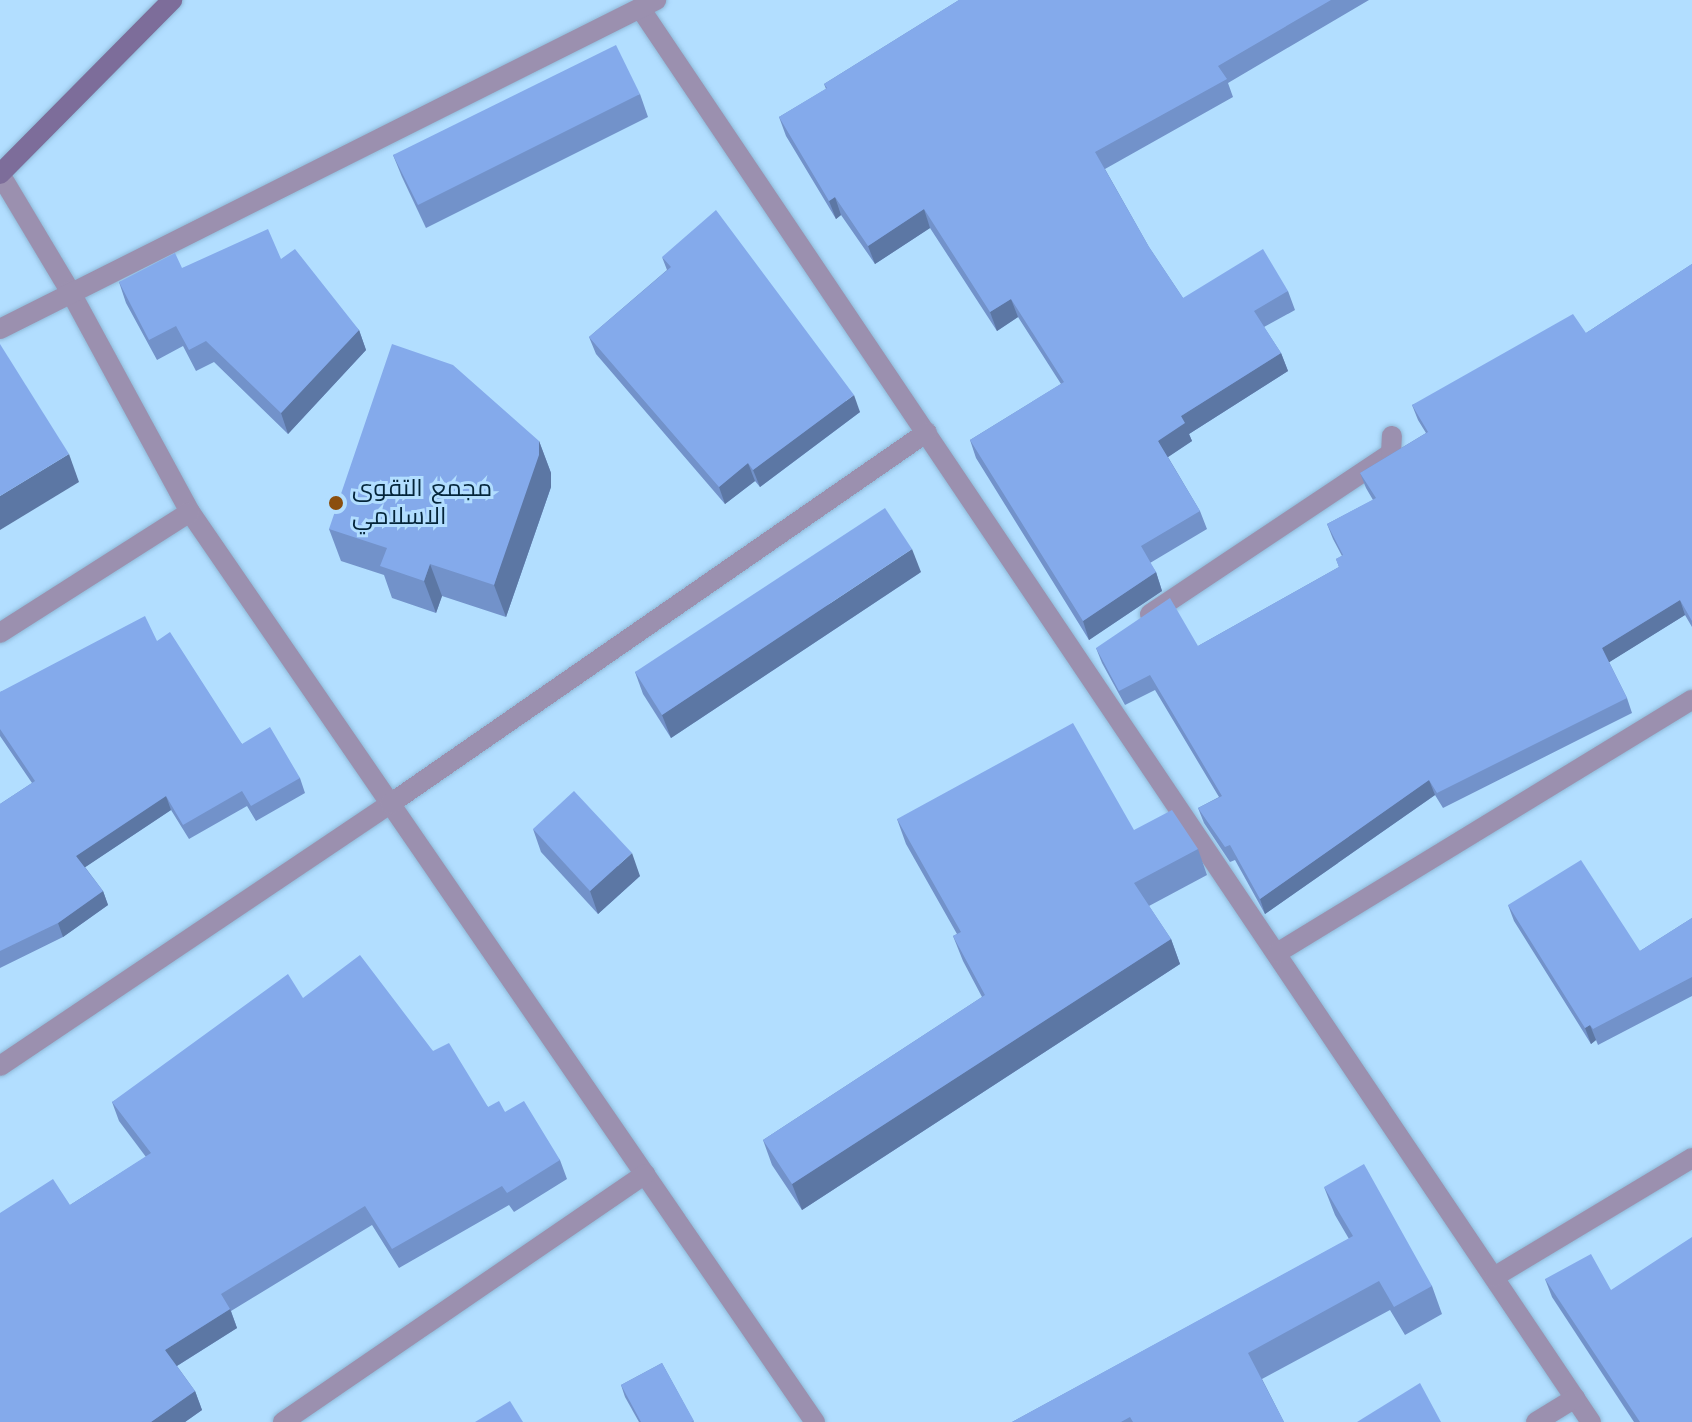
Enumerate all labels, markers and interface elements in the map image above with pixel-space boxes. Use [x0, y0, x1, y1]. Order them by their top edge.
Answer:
place label: مجمع التقوى الاسلامي [352, 475, 492, 531]
marker: مجمع التقوى الاسلامي [327, 494, 345, 512]

